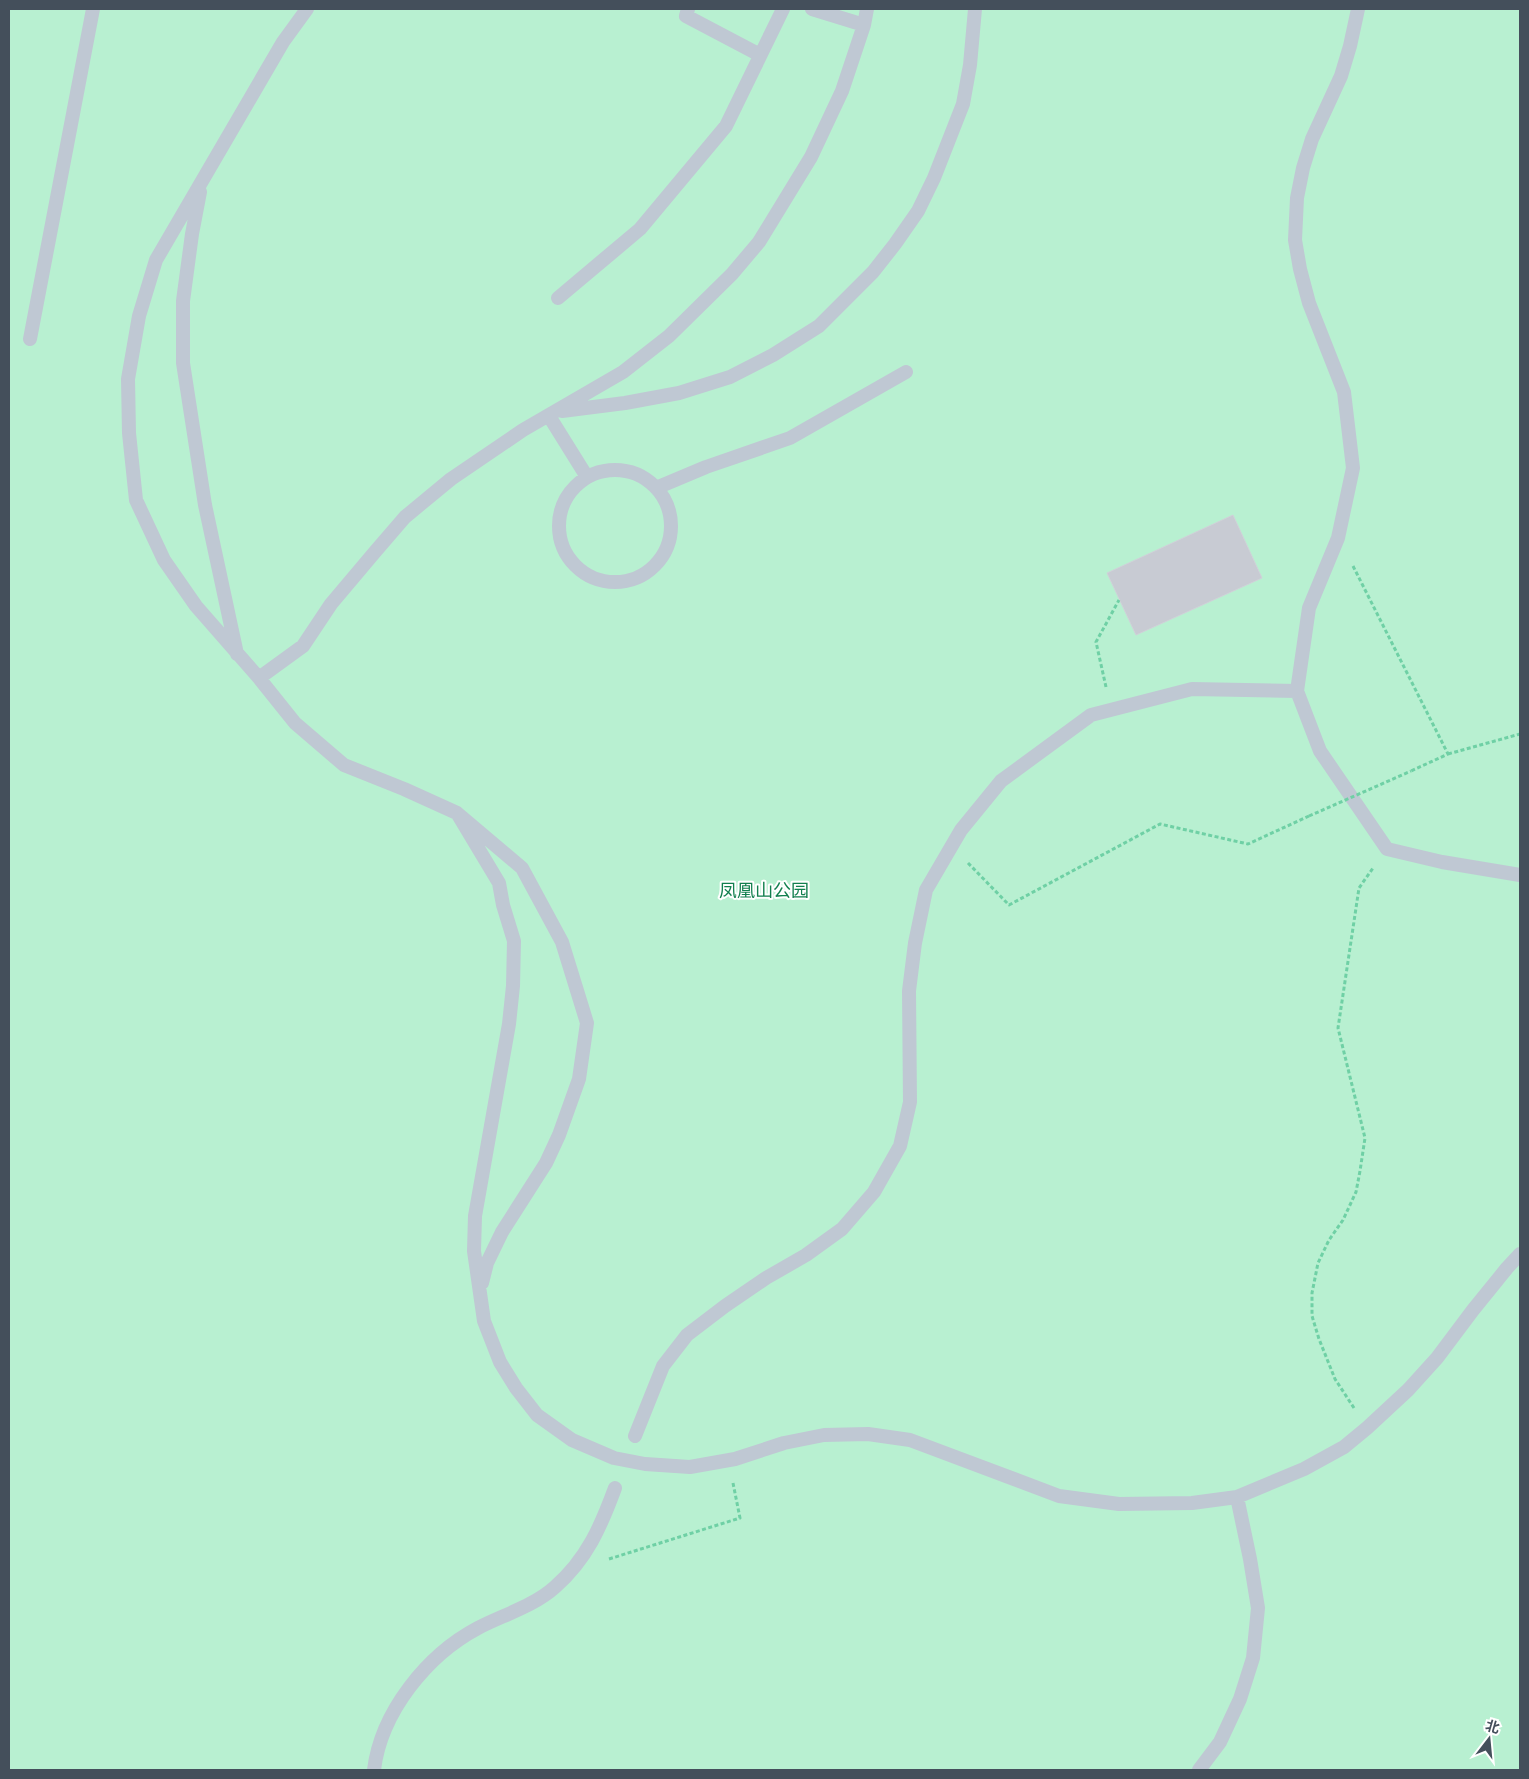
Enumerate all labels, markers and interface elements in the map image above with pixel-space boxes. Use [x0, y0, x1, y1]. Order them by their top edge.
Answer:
park label: 凤凰山公园 [719, 878, 809, 903]
north arrow [1464, 1714, 1514, 1764]
text: 北 [1483, 1716, 1502, 1737]

